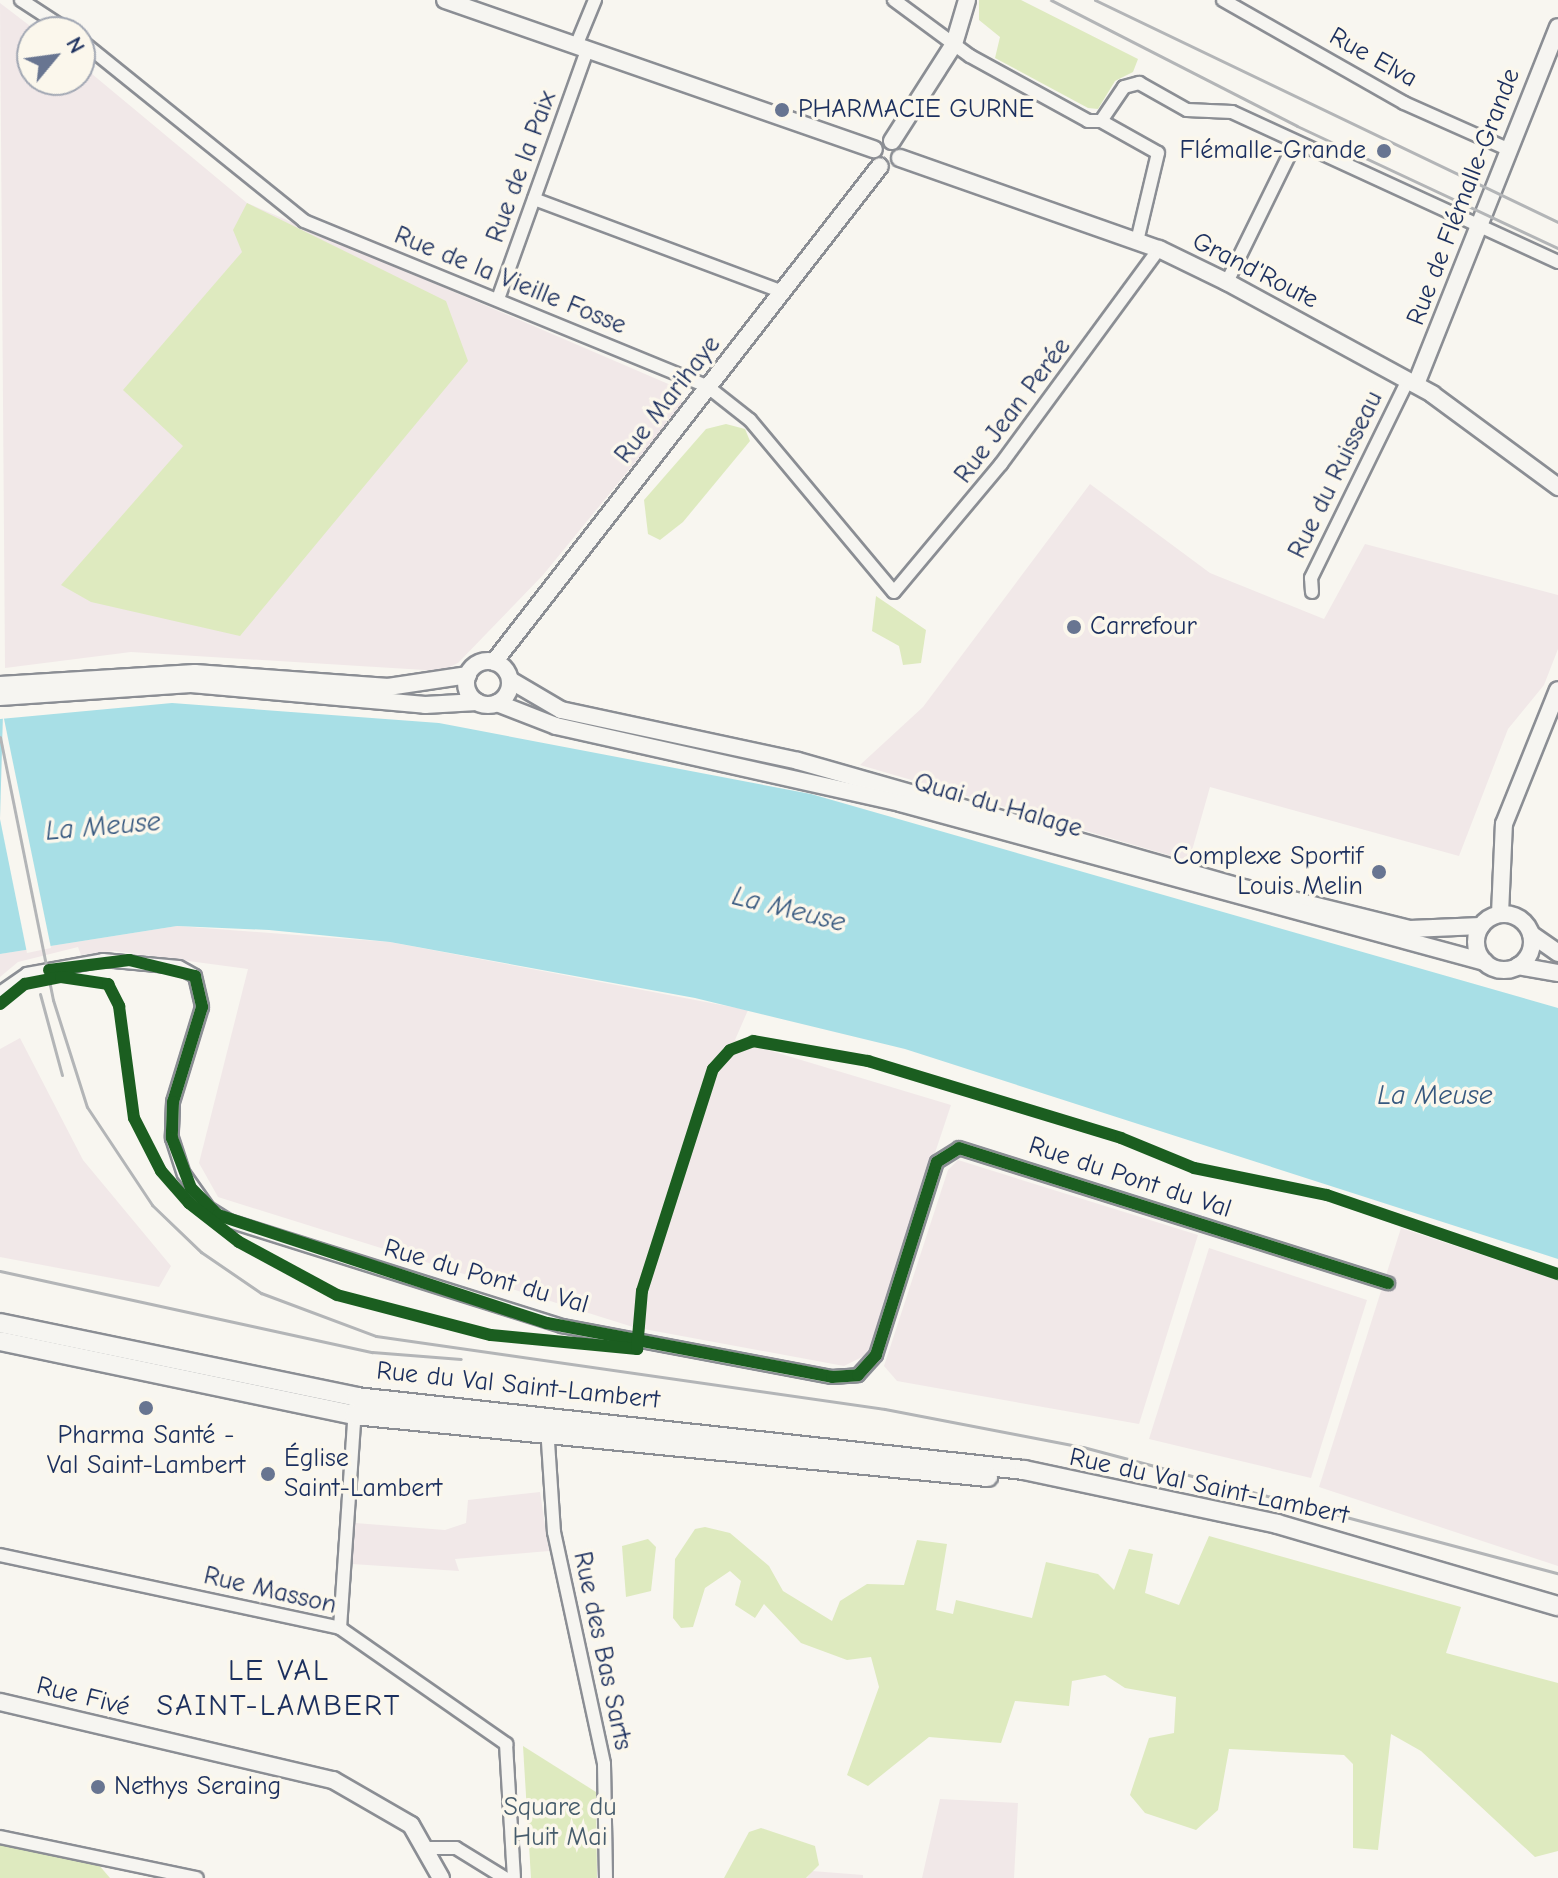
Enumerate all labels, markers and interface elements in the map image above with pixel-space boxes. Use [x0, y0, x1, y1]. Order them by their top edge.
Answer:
north arrow [16, 16, 96, 96]
street label: Rue Elva [1324, 21, 1422, 95]
text: N [60, 33, 90, 58]
street label: Rue de Flémalle-Grande [1401, 64, 1527, 330]
street label: Rue de la Paix [480, 87, 564, 247]
place label: PHARMACIE GURNE [798, 94, 1034, 126]
marker: PHARMACIE GURNE [773, 101, 791, 119]
place label: Flémalle-Grande [1179, 135, 1366, 167]
marker: Flémalle-Grande [1373, 140, 1395, 162]
street label: Rue de la Vieille Fosse [390, 220, 630, 342]
street label: Grand'Route [1187, 226, 1323, 316]
street label: Rue Marihaye [608, 330, 728, 470]
street label: Rue Jean Perée [948, 332, 1078, 490]
street label: Rue du Ruisseau [1282, 386, 1390, 564]
place label: Carrefour [1090, 611, 1197, 643]
marker: Carrefour [1065, 618, 1083, 636]
street label: Quai du Halage [910, 767, 1086, 845]
water label: La Meuse [44, 804, 162, 848]
place label: Complexe Sportif Louis Melin [1173, 841, 1363, 902]
marker: Complexe Sportif Louis Melin [1370, 863, 1388, 881]
water label: La Meuse [729, 879, 849, 939]
water label: La Meuse [1377, 1078, 1493, 1112]
street label: Rue du Pont du Val [1025, 1131, 1235, 1225]
street label: Rue du Pont du Val [380, 1233, 592, 1321]
street label: Rue du Val Saint-Lambert [375, 1356, 661, 1416]
marker: Pharma Santé - Val Saint-Lambert [137, 1399, 155, 1417]
place label: Pharma Santé - Val Saint-Lambert [47, 1420, 245, 1482]
street label: Rue du Val Saint-Lambert [1067, 1442, 1351, 1532]
place label: Église Saint-Lambert [284, 1443, 442, 1504]
marker: Église Saint-Lambert [259, 1465, 277, 1483]
street label: Rue des Bas Sarts [566, 1549, 638, 1753]
street label: Rue Masson [201, 1561, 339, 1621]
district label: LE VAL SAINT-LAMBERT [157, 1653, 401, 1724]
street label: Rue Fivé [33, 1670, 133, 1724]
place label: Nethys Seraing [114, 1771, 281, 1803]
marker: Nethys Seraing [89, 1778, 107, 1796]
park label: Square du Huit Mai [503, 1792, 617, 1854]

